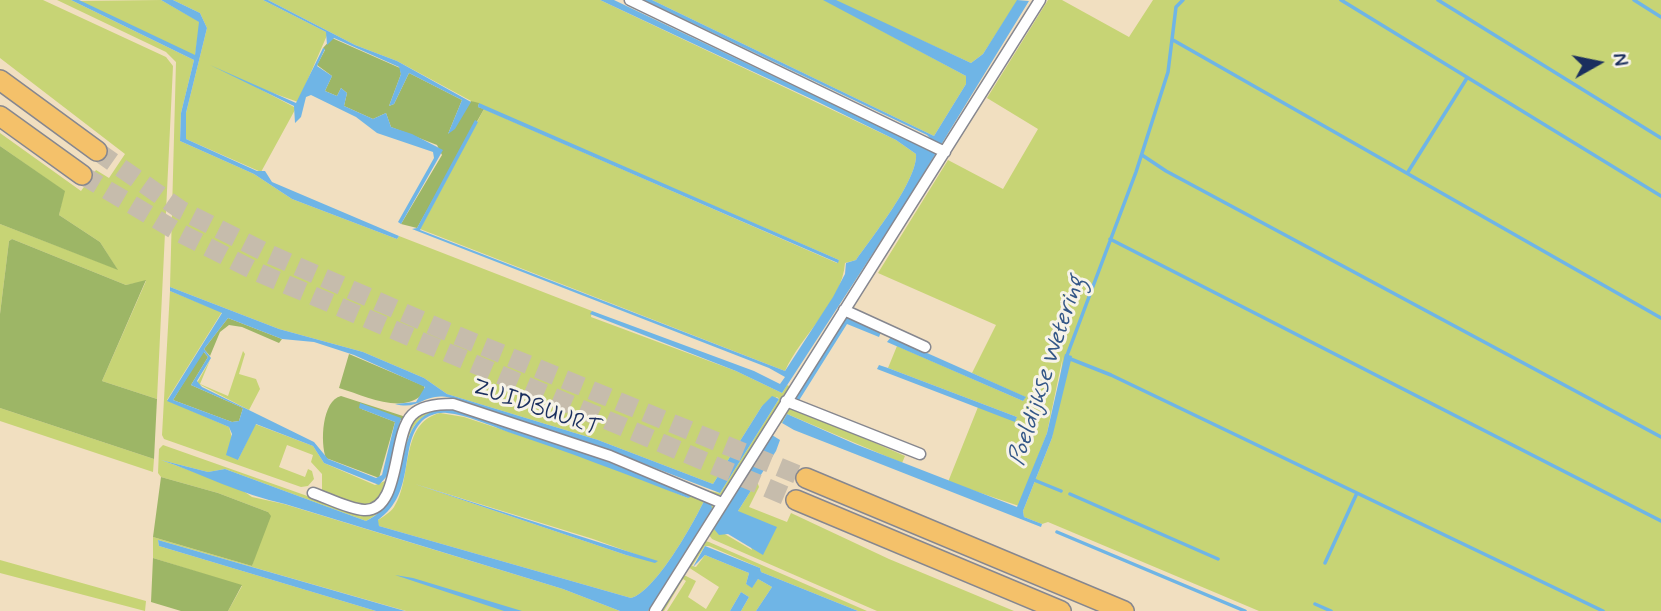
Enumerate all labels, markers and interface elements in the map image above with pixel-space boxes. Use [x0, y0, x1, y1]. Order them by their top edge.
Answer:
north arrow [1563, 28, 1633, 98]
text: N [1606, 51, 1633, 68]
water label: Poeldijkse Wetering [1004, 272, 1092, 470]
street label: ZUIDBUURT [468, 374, 604, 444]

